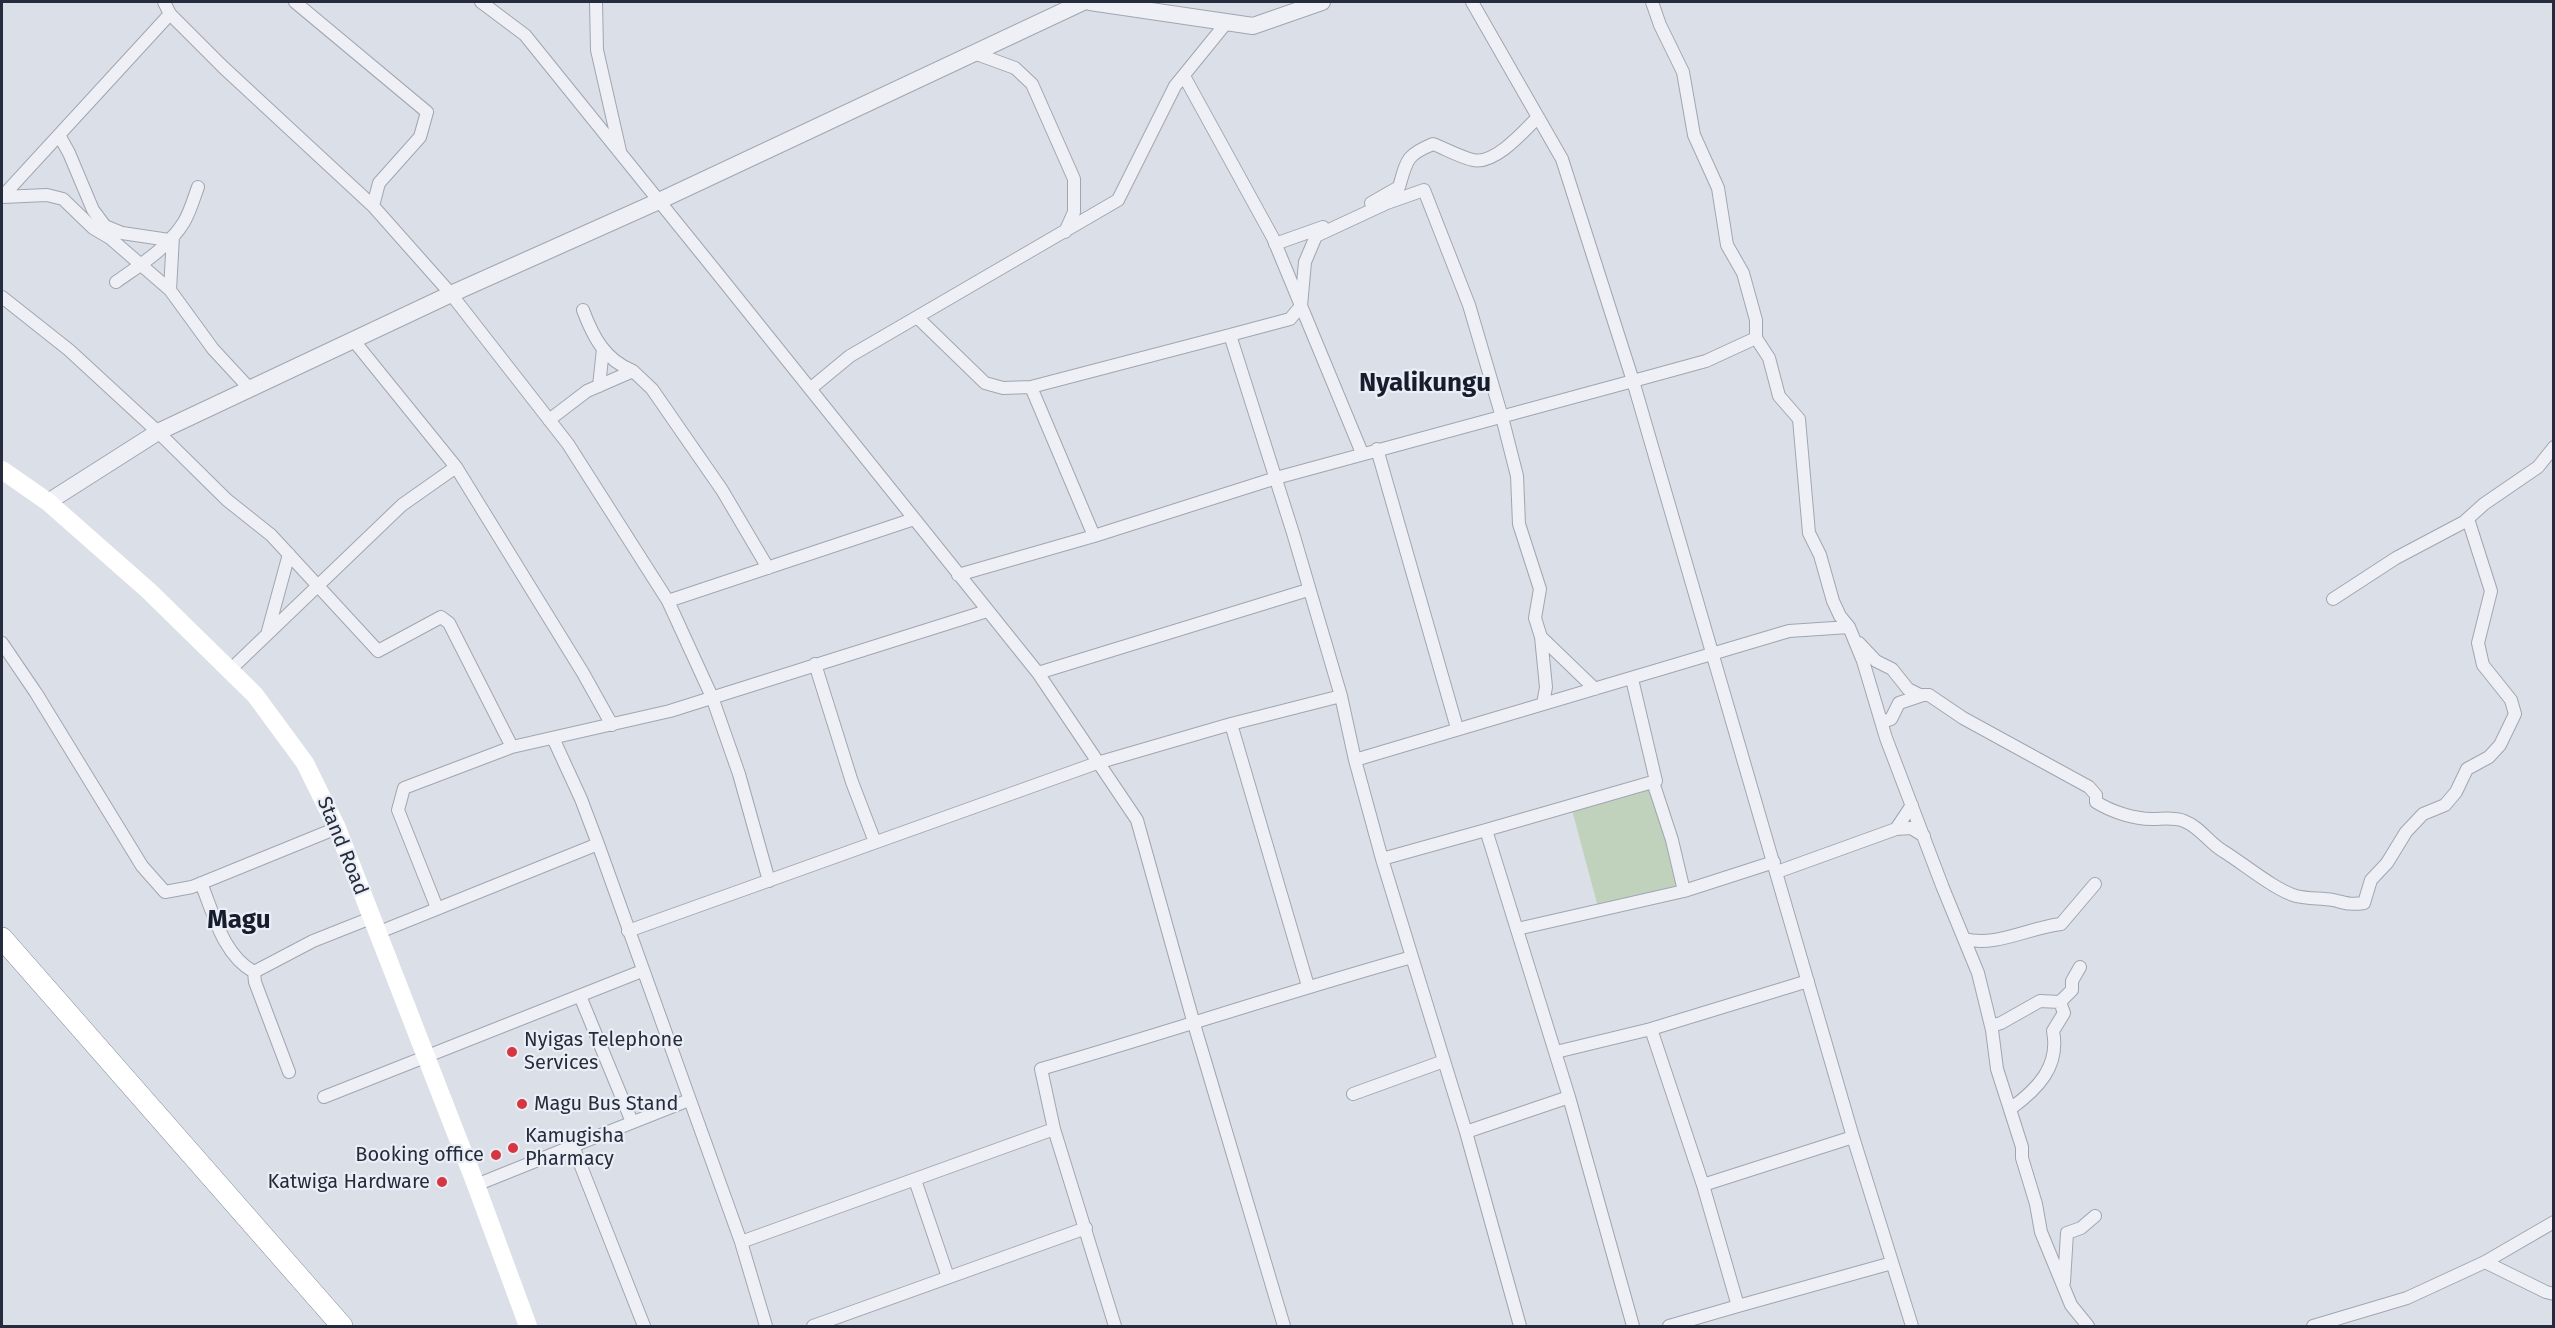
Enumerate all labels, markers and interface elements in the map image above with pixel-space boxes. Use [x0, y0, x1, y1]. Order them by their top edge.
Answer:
district label: Nyalikungu [1359, 368, 1491, 400]
street label: Stand Road [311, 793, 373, 899]
district label: Magu [207, 905, 271, 937]
place label: Nyigas Telephone Services [524, 1028, 683, 1075]
marker: Nyigas Telephone Services [505, 1045, 519, 1059]
place label: Magu Bus Stand [534, 1092, 678, 1116]
marker: Magu Bus Stand [515, 1097, 529, 1111]
place label: Kamugisha Pharmacy [525, 1124, 624, 1171]
marker: Kamugisha Pharmacy [506, 1141, 520, 1155]
place label: Booking office [355, 1143, 484, 1167]
marker: Booking office [489, 1148, 503, 1162]
place label: Katwiga Hardware [268, 1170, 430, 1194]
marker: Katwiga Hardware [435, 1175, 449, 1189]

